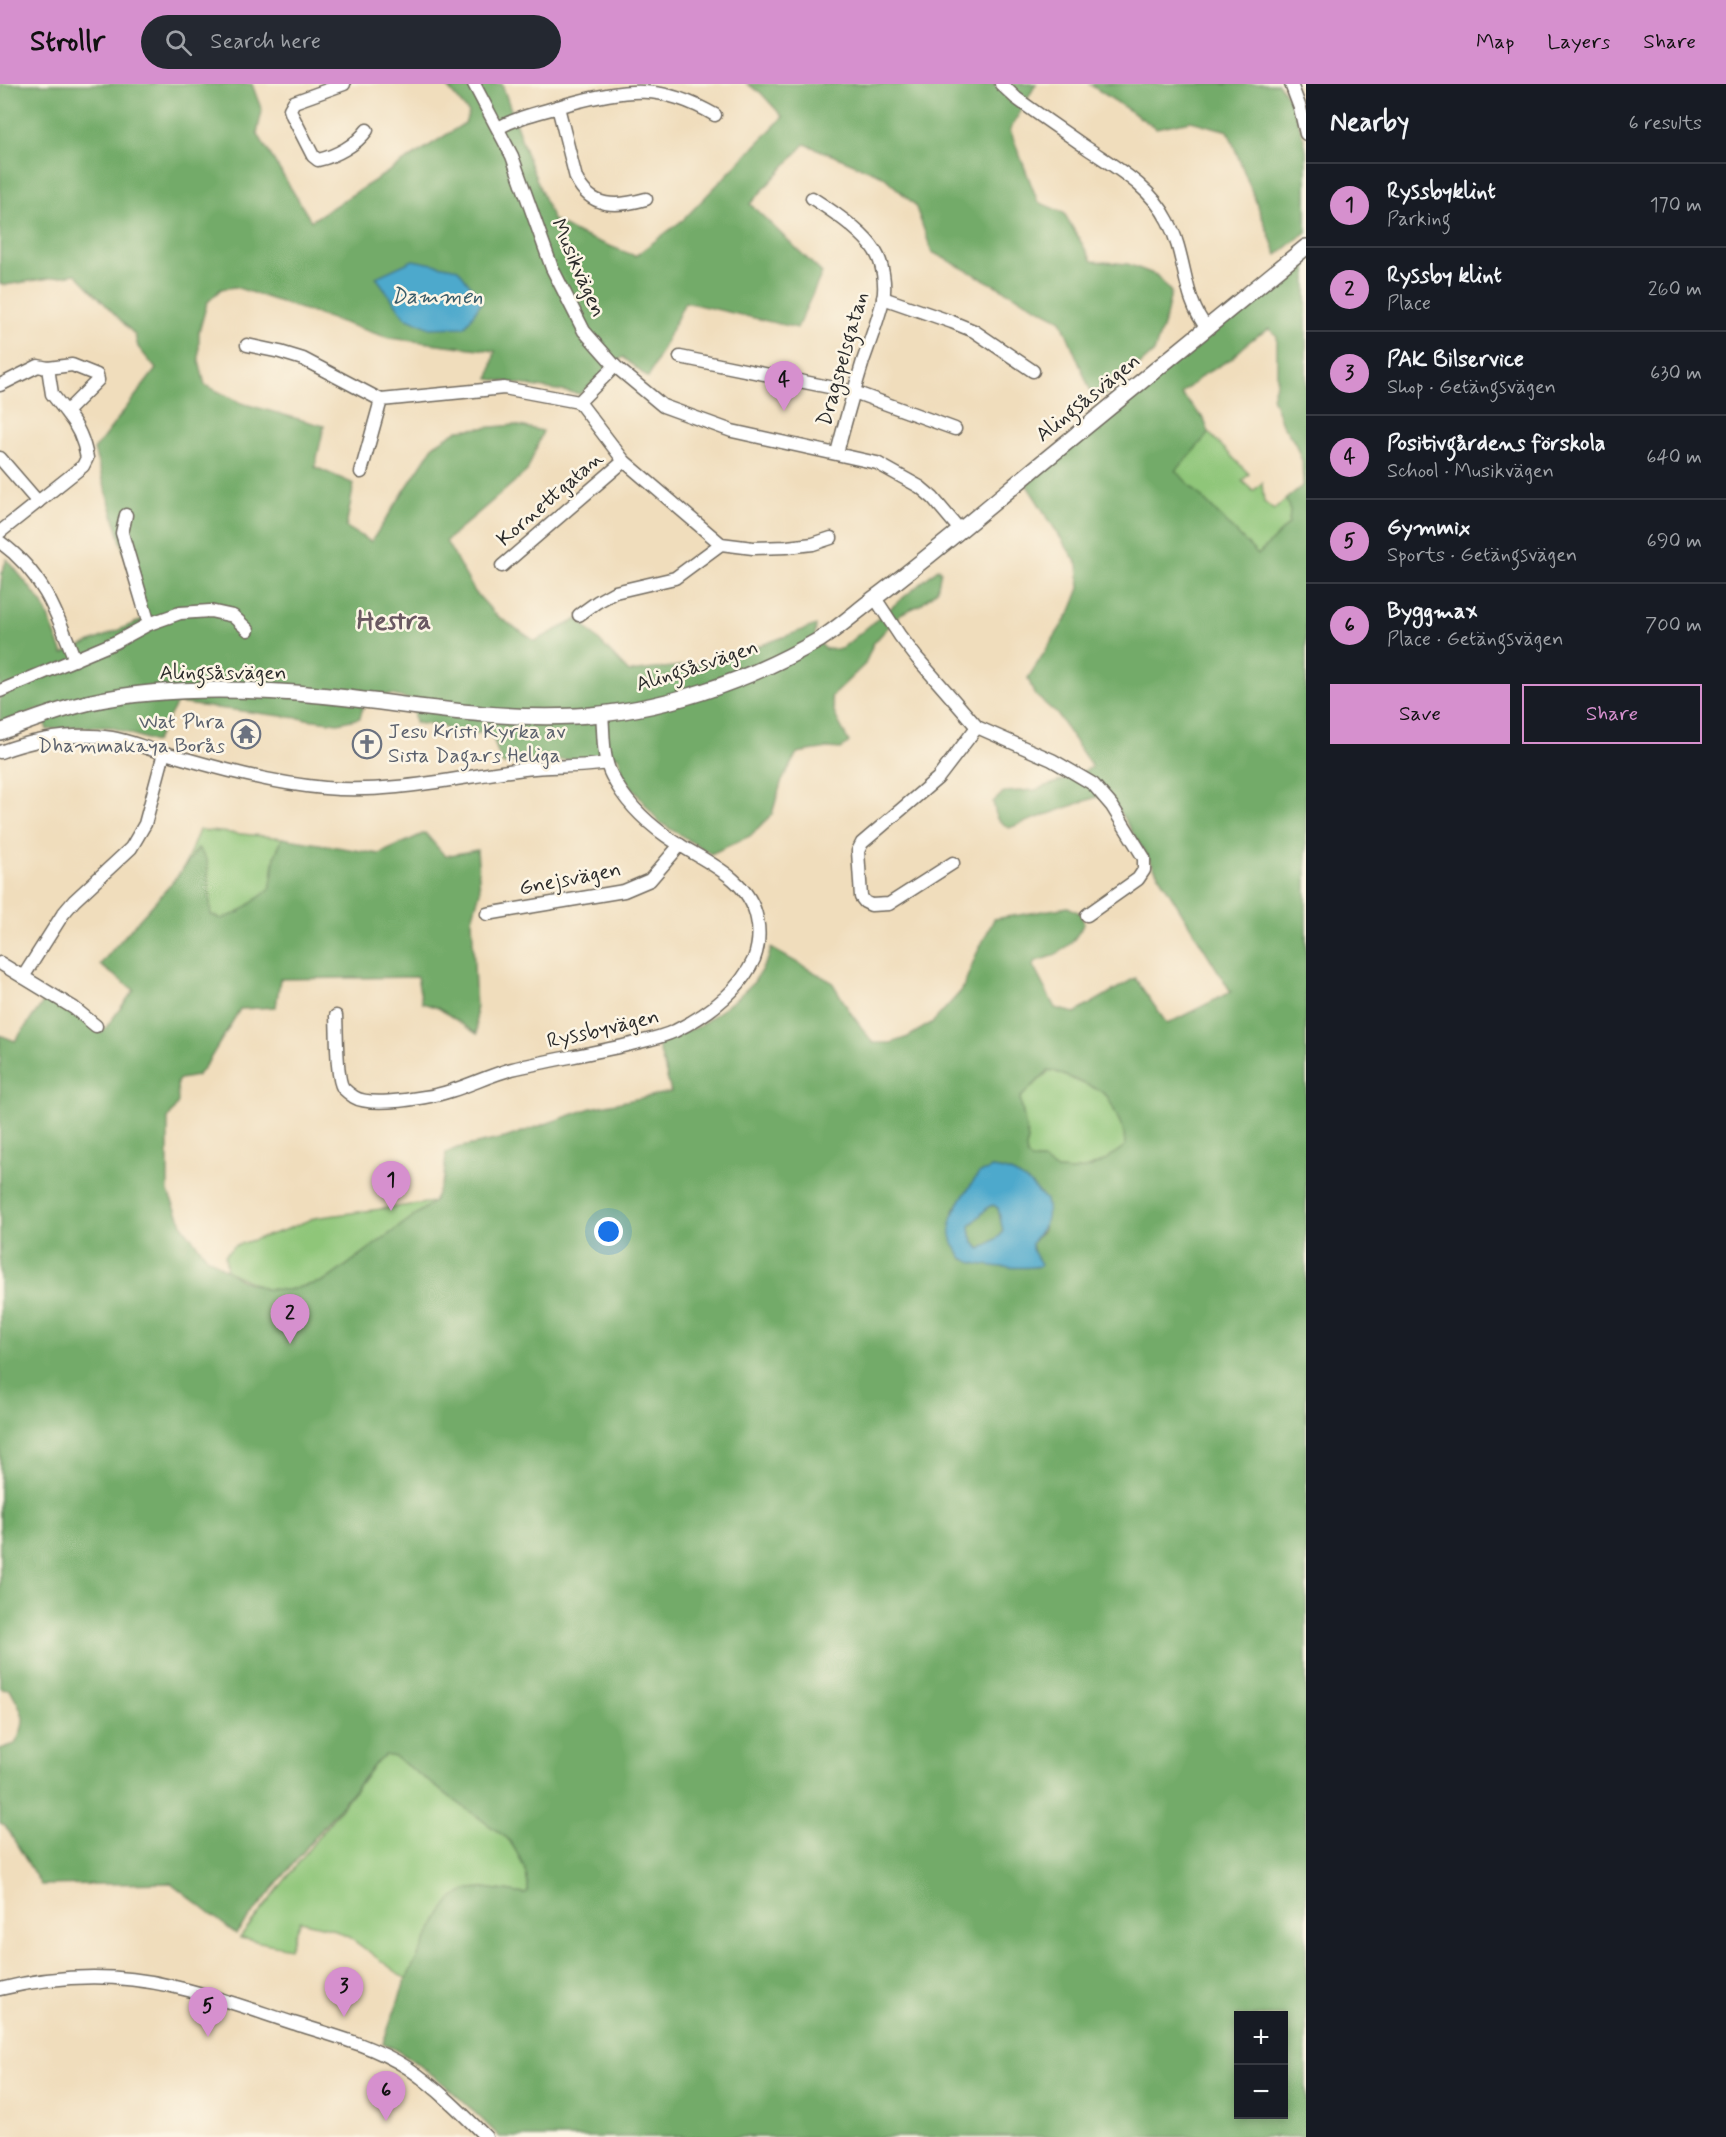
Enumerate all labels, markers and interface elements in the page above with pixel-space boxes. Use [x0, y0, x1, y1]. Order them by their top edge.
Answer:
search box [141, 15, 561, 69]
text: Strollr [30, 24, 105, 61]
icon: search [162, 26, 195, 59]
text: Search here [210, 28, 321, 56]
text: Map [1476, 28, 1514, 56]
text: Layers [1547, 28, 1610, 56]
text: Share [1643, 28, 1696, 56]
text: Nearby [1330, 106, 1409, 140]
text: 6 results [1629, 110, 1702, 137]
text: Ryssbyklint [1387, 178, 1496, 206]
text: 1 [1345, 192, 1354, 219]
text: 170 m [1650, 192, 1702, 219]
text: Parking [1387, 206, 1451, 233]
street label: Musikvägen [544, 214, 612, 322]
text: Ryssby klint [1387, 262, 1502, 290]
text: 2 [1345, 276, 1354, 303]
text: 260 m [1648, 276, 1702, 303]
water label: Dammen [391, 283, 483, 311]
street label: Dragspelsgatan [810, 289, 877, 430]
text: Place [1387, 290, 1431, 317]
text: PAK Bilservice [1387, 346, 1524, 374]
street label: Alingsåsvägen [1030, 347, 1147, 450]
text: 3 [1345, 360, 1354, 387]
text: 630 m [1650, 360, 1702, 387]
pin: 4 [764, 362, 804, 411]
text: Shop · Getängsvägen [1387, 374, 1556, 401]
text: Positivgårdens förskola [1387, 430, 1606, 458]
text: 4 [1344, 444, 1355, 471]
text: 640 m [1646, 444, 1702, 471]
street label: Kornettgatan [491, 445, 610, 553]
text: School · Musikvägen [1387, 458, 1554, 485]
text: Gymmix [1387, 514, 1470, 542]
text: 5 [1344, 528, 1356, 555]
text: 690 m [1647, 528, 1702, 555]
text: Sports · Getängsvägen [1387, 542, 1577, 569]
text: Byggmax [1387, 598, 1477, 626]
district label: Hestra [357, 604, 431, 639]
text: 6 [1344, 612, 1355, 639]
text: 700 m [1645, 612, 1702, 639]
text: Place · Getängsvägen [1387, 626, 1563, 653]
street label: Alingsåsvägen [632, 633, 762, 701]
street label: Alingsåsvägen [159, 659, 287, 689]
button: Save [1330, 684, 1510, 744]
button: Share [1522, 684, 1702, 744]
place label: Wat Phra Dhammakaya Borås [38, 708, 225, 760]
temple icon: Wat Phra Dhammakaya Borås [230, 718, 262, 750]
place label: Jesu Kristi Kyrka av Sista Dagars Heliga [388, 718, 566, 772]
church icon: Jesu Kristi Kyrka av Sista Dagars Heliga [351, 728, 383, 760]
street label: Gnejsvägen [517, 855, 623, 903]
street label: Ryssbyvägen [544, 1002, 662, 1056]
pin: 1 [372, 1162, 410, 1211]
your location [594, 1217, 623, 1246]
pin: 2 [270, 1294, 310, 1344]
pin: 3 [324, 1968, 364, 2017]
pin: 5 [188, 1988, 228, 2037]
map controls [1234, 2011, 1288, 2119]
button: + [1234, 2011, 1288, 2065]
button: − [1234, 2065, 1288, 2119]
pin: 6 [366, 2072, 406, 2121]

